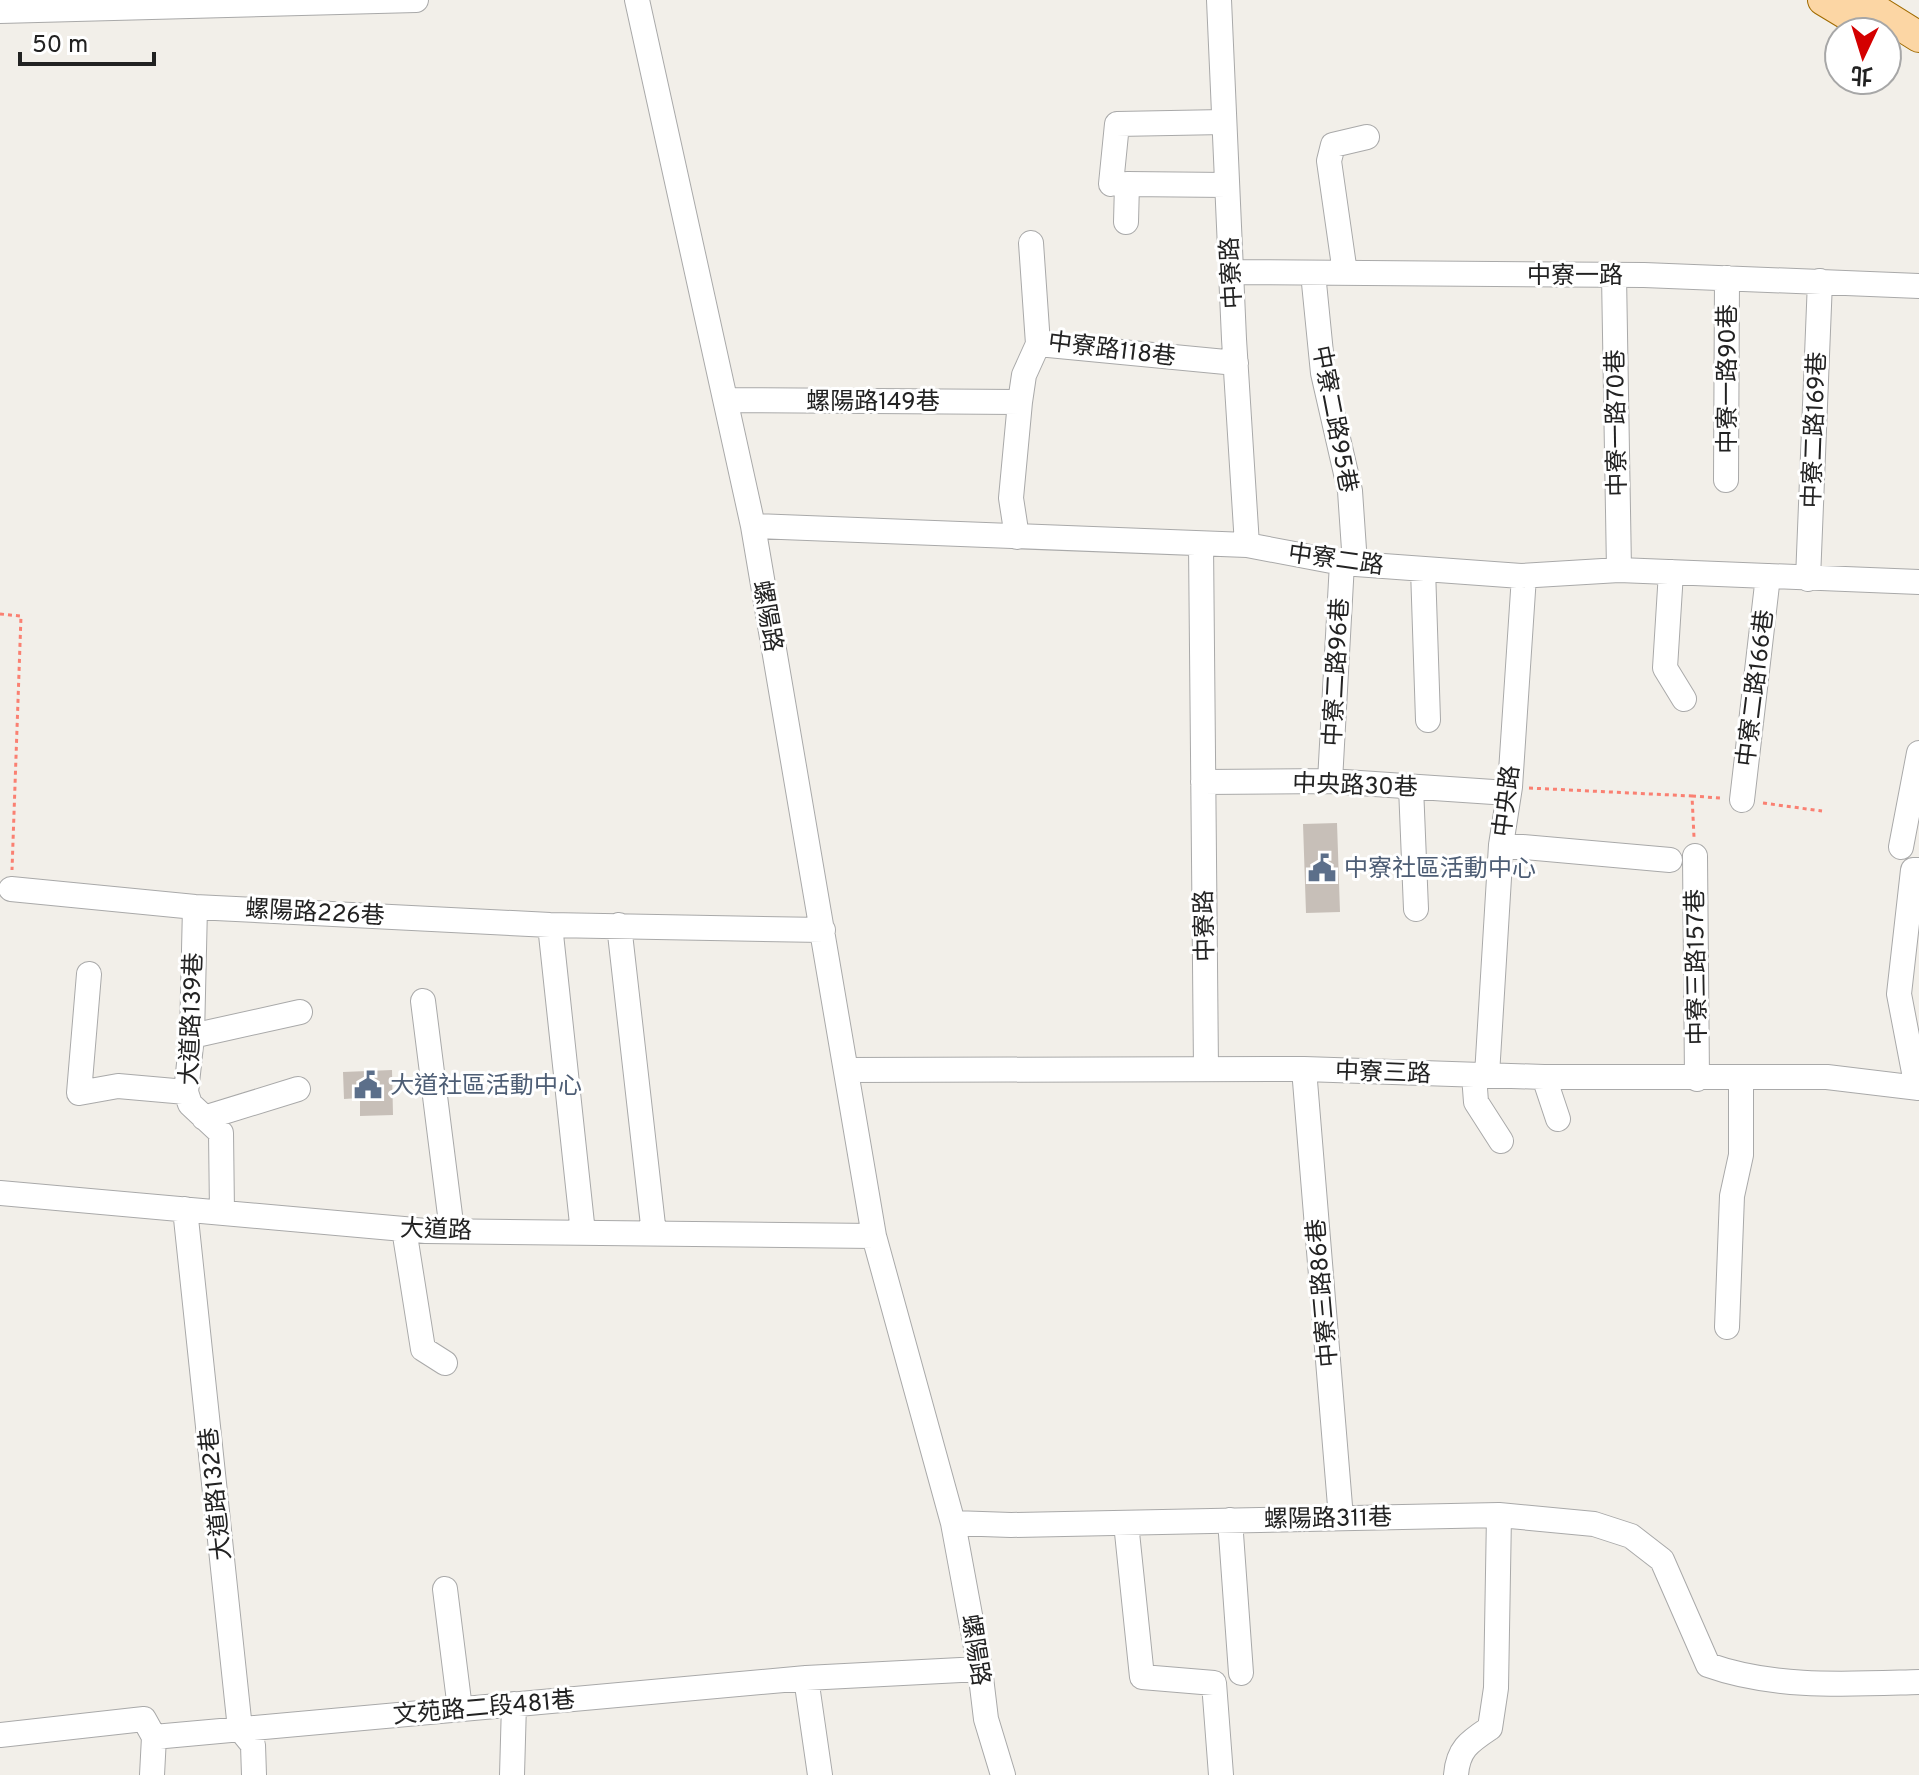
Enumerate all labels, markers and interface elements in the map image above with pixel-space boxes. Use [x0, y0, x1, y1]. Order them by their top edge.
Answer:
scale bar [20, 16, 154, 66]
north arrow [1823, 16, 1903, 96]
text: 50 m [32, 31, 88, 61]
text: 北 [1850, 59, 1874, 88]
street label: 中寮路 [1216, 236, 1250, 310]
street label: 中寮一路 [1527, 262, 1623, 292]
street label: 中寮一路90巷 [1714, 304, 1744, 454]
street label: 中寮路118巷 [1046, 328, 1177, 374]
street label: 中寮二路95巷 [1304, 343, 1362, 495]
street label: 中寮一路70巷 [1602, 349, 1634, 497]
street label: 中寮二路169巷 [1798, 351, 1834, 509]
street label: 螺陽路149巷 [806, 388, 940, 418]
street label: 中寮二路 [1286, 539, 1385, 583]
street label: 螺陽路 [745, 578, 787, 654]
street label: 中寮二路96巷 [1319, 597, 1357, 747]
street label: 中寮二路166巷 [1732, 608, 1781, 768]
street label: 中央路 [1489, 764, 1527, 839]
street label: 中央路30巷 [1292, 770, 1418, 804]
public building icon: 中寮社區活動中心 [1307, 853, 1337, 883]
place label: 中寮社區活動中心 [1344, 855, 1536, 885]
street label: 中寮三路157巷 [1682, 889, 1714, 1045]
street label: 中寮路 [1190, 890, 1222, 962]
street label: 螺陽路226巷 [244, 895, 385, 933]
street label: 大道路139巷 [176, 952, 210, 1086]
street label: 中寮三路 [1334, 1057, 1431, 1091]
public building icon: 大道社區活動中心 [353, 1070, 383, 1100]
place label: 大道社區活動中心 [390, 1072, 582, 1102]
street label: 大道路 [399, 1215, 472, 1247]
street label: 中寮三路86巷 [1303, 1217, 1345, 1368]
street label: 大道路132巷 [195, 1426, 239, 1562]
street label: 螺陽路311巷 [1264, 1504, 1392, 1536]
street label: 螺陽路 [954, 1612, 994, 1688]
street label: 文苑路二段481巷 [392, 1686, 576, 1732]

